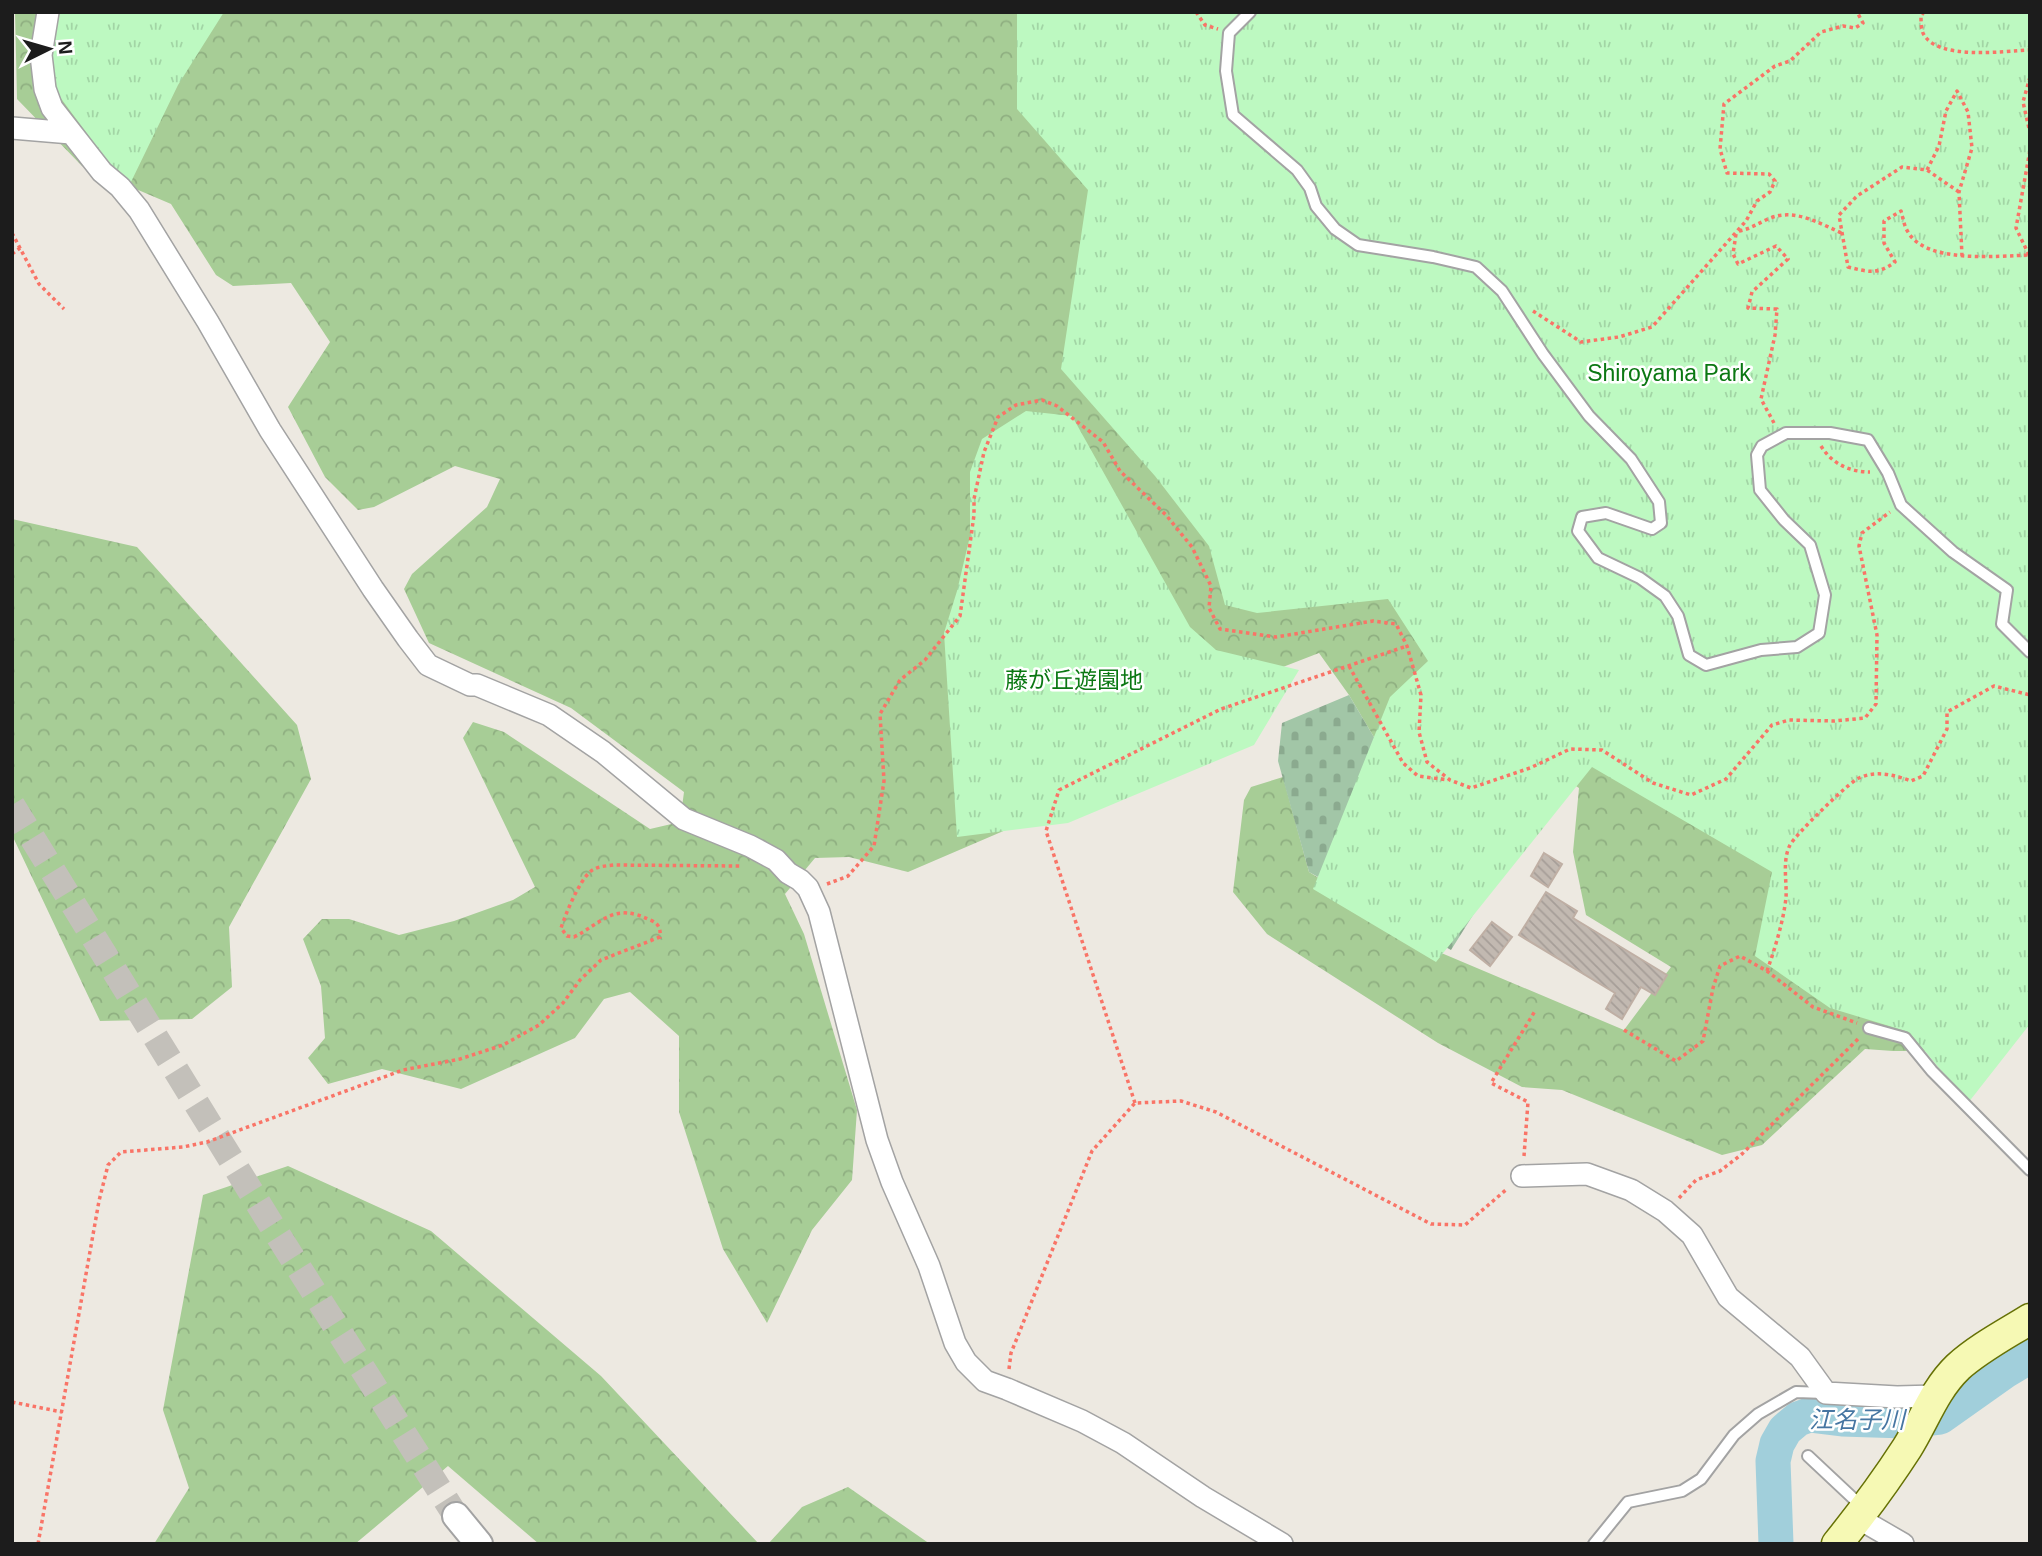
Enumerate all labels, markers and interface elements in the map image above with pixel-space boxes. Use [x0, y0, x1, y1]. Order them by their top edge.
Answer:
north arrow [14, 14, 84, 84]
text: N [54, 40, 76, 55]
park label: Shiroyama Park [1587, 360, 1751, 386]
park label: 藤が丘遊園地 [1005, 667, 1143, 693]
water label: 江名子川 [1809, 1406, 1908, 1433]

